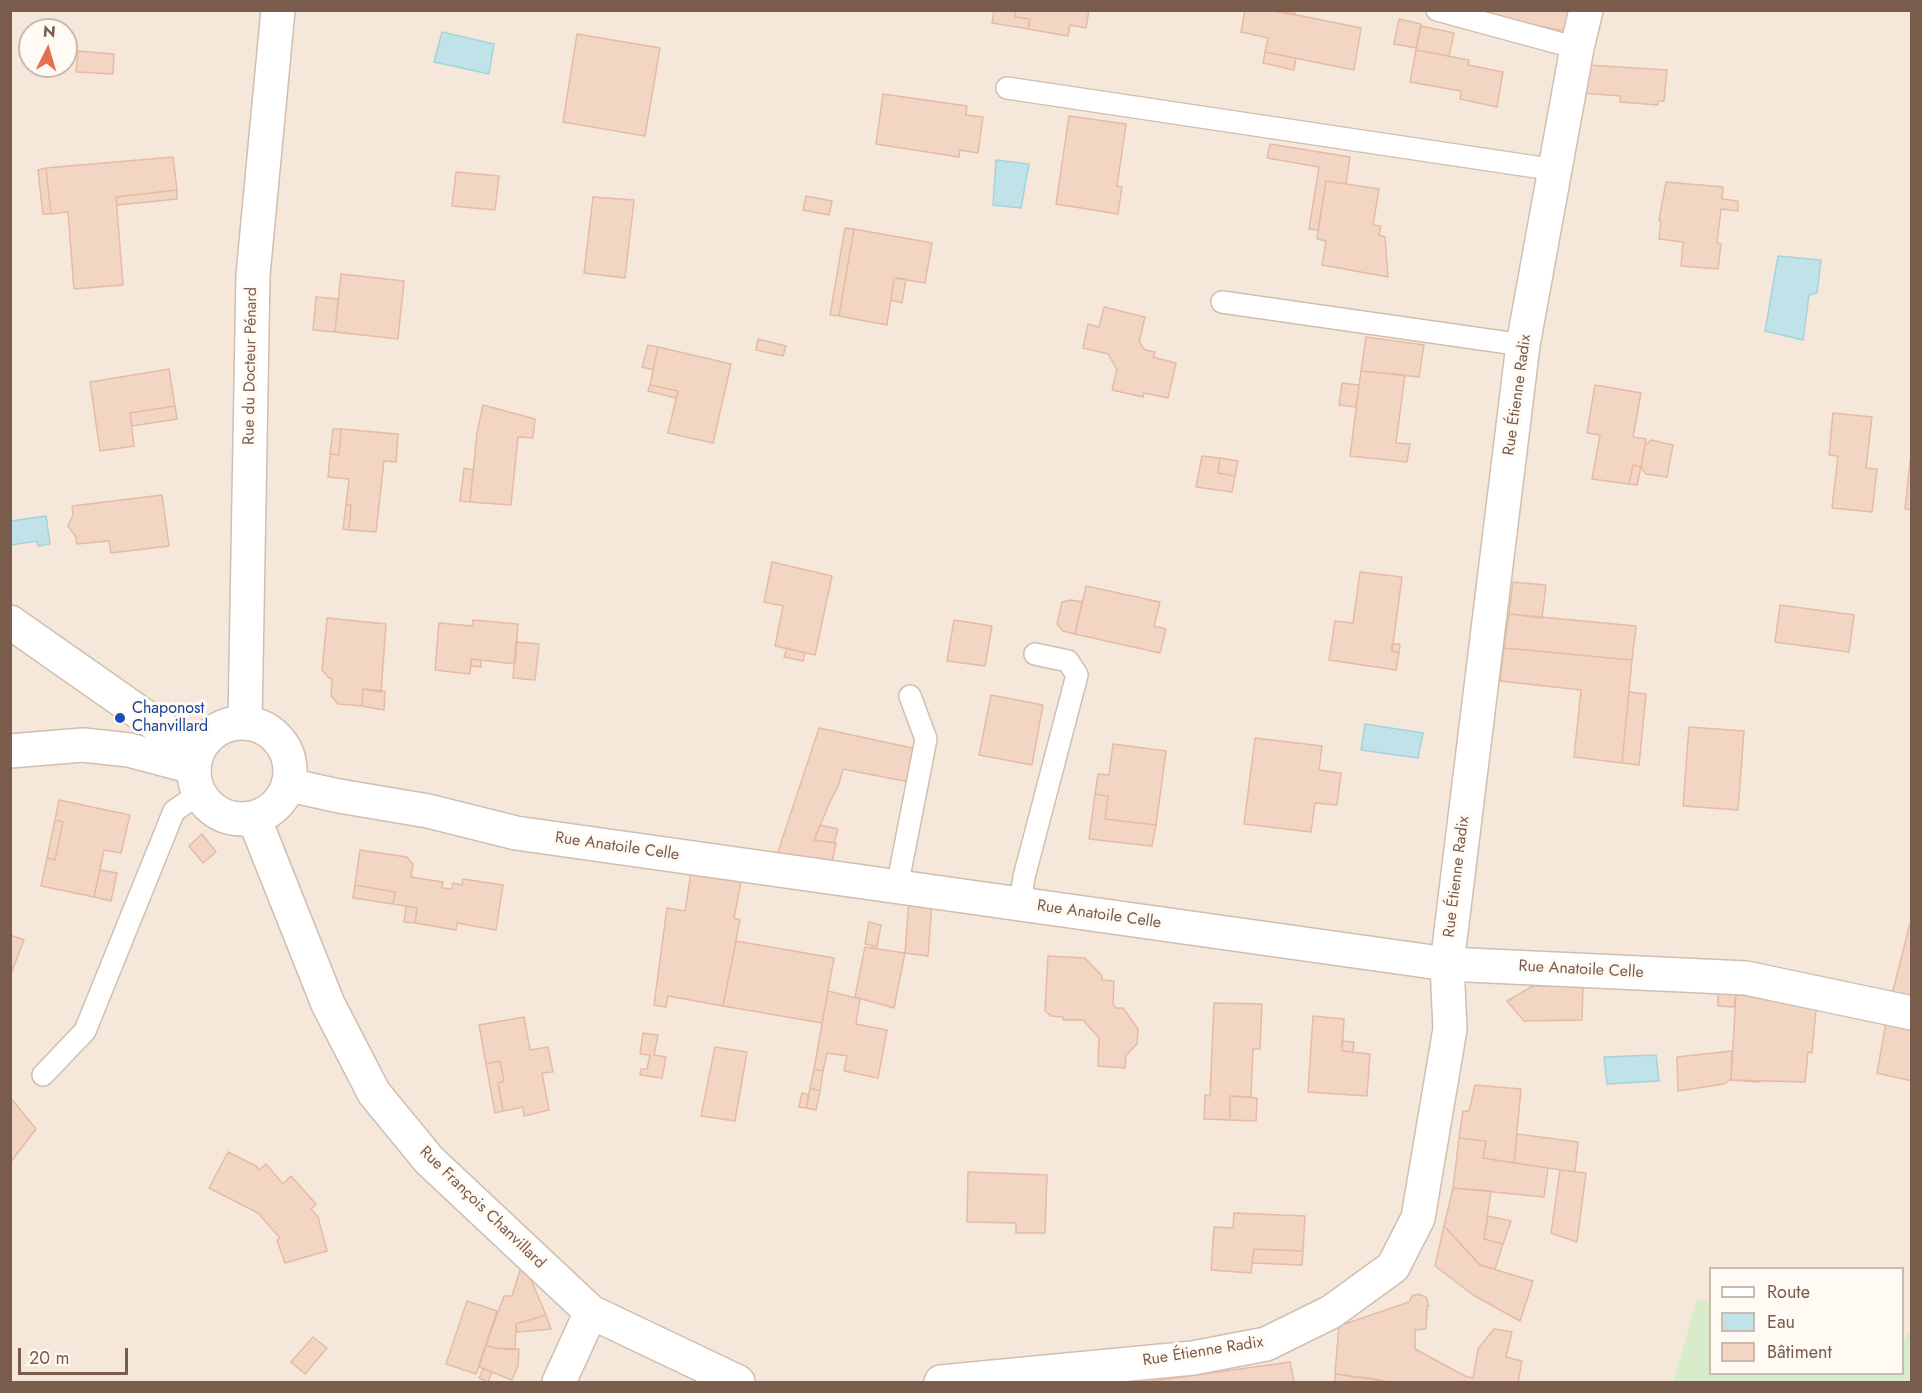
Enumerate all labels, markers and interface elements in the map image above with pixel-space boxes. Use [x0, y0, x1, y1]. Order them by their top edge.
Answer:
north arrow [18, 18, 78, 78]
text: N [42, 20, 57, 44]
street label: Rue du Docteur Pénard [240, 287, 262, 445]
street label: Rue Étienne Radix [1500, 333, 1536, 457]
place label: Chaponost Chanvillard [132, 699, 208, 737]
marker: Chaponost Chanvillard [113, 711, 127, 725]
street label: Rue Étienne Radix [1440, 815, 1474, 939]
street label: Rue Anatoile Celle [554, 829, 680, 865]
street label: Rue Anatoile Celle [1036, 897, 1162, 933]
street label: Rue Anatoile Celle [1518, 957, 1644, 983]
street label: Rue François Chanvillard [415, 1143, 549, 1273]
legend [1709, 1267, 1904, 1375]
text: Route [1767, 1279, 1810, 1305]
text: Eau [1767, 1309, 1795, 1335]
street label: Rue Étienne Radix [1141, 1333, 1265, 1371]
scale bar [21, 1336, 130, 1374]
text: Bâtiment [1767, 1339, 1832, 1365]
text: 20 m [29, 1345, 69, 1371]

